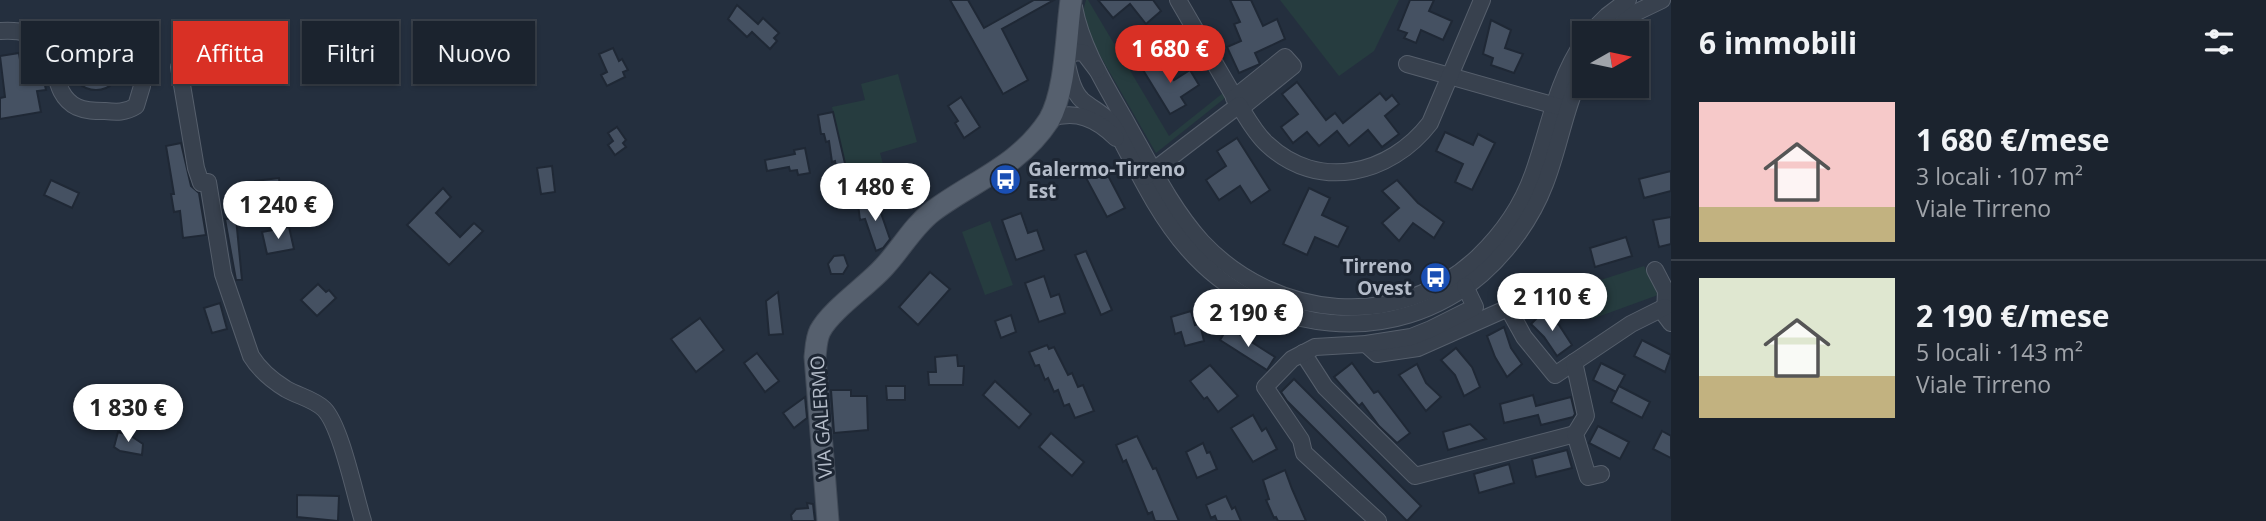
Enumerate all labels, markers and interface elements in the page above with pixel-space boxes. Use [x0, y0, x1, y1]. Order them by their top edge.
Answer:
chip: Compra [21, 21, 159, 84]
chip: Affitta [173, 21, 288, 84]
chip: Filtri [302, 21, 399, 84]
chip: Nuovo [413, 21, 535, 84]
north arrow [1572, 21, 1648, 98]
map controls [1572, 21, 1649, 98]
text: 6 immobili [1699, 22, 1857, 63]
icon: filters [2200, 23, 2238, 61]
pin: 1 680 € [1105, 25, 1235, 85]
text: 1 680 € [1131, 32, 1209, 64]
text: 1 680 €/mese [1916, 119, 2110, 160]
icon: home [1755, 130, 1839, 214]
place label: Galermo-Tirreno Est [1028, 156, 1185, 204]
text: 3 locali · 107 m² [1916, 160, 2083, 192]
bus stop icon: Galermo-Tirreno Est [988, 163, 1022, 197]
pin: 1 480 € [810, 164, 940, 223]
text: 1 480 € [836, 170, 914, 202]
pin: 1 240 € [213, 182, 343, 241]
text: 1 240 € [239, 188, 317, 220]
text: Viale Tirreno [1916, 192, 2051, 224]
place label: Tirreno Ovest [1342, 253, 1412, 301]
bus stop icon: Tirreno Ovest [1418, 260, 1452, 294]
pin: 2 110 € [1487, 274, 1617, 333]
text: 2 110 € [1513, 280, 1591, 312]
pin: 2 190 € [1183, 290, 1313, 349]
text: 2 190 €/mese [1916, 295, 2110, 336]
text: 2 190 € [1209, 296, 1287, 328]
icon: home [1755, 306, 1839, 390]
text: 5 locali · 143 m² [1916, 336, 2083, 368]
street label: VIA GALERMO [804, 355, 838, 479]
text: Viale Tirreno [1916, 368, 2051, 400]
pin: 1 830 € [63, 384, 193, 444]
text: 1 830 € [89, 391, 167, 423]

